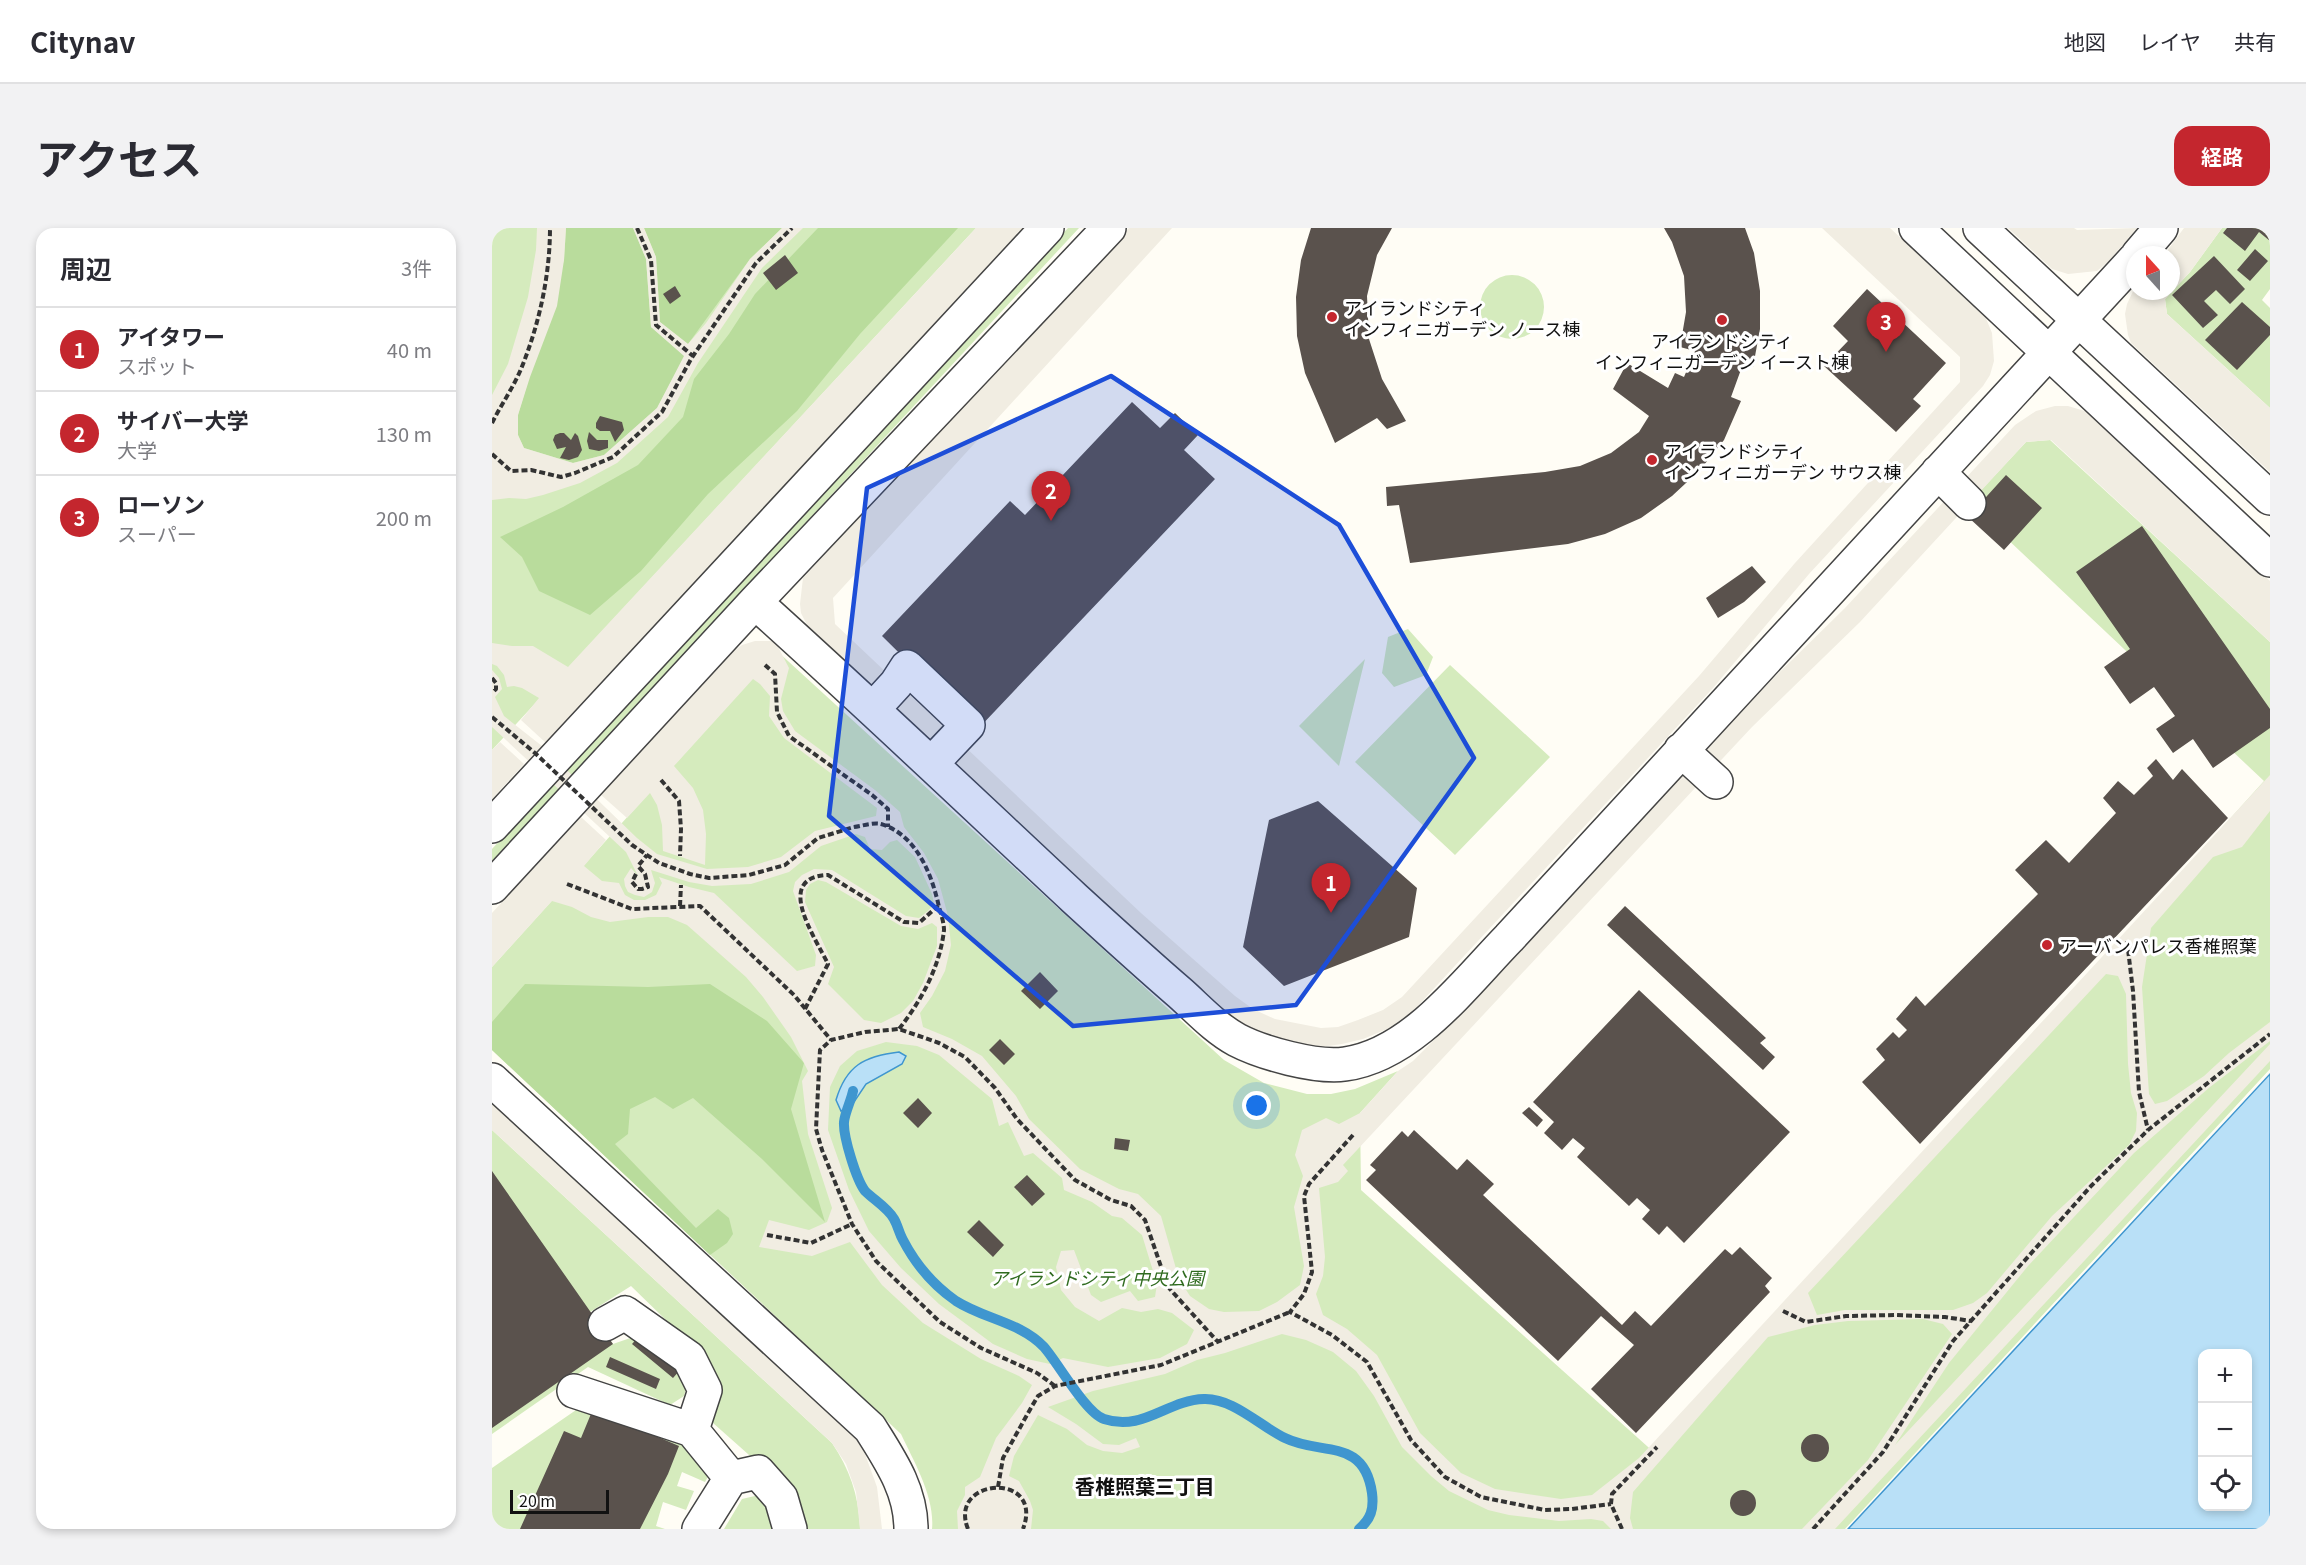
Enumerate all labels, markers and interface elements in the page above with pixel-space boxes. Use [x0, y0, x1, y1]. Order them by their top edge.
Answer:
text: Citynav [30, 21, 135, 61]
text: 地図 [2064, 26, 2106, 56]
text: レイヤ [2139, 26, 2201, 56]
text: 共有 [2234, 26, 2276, 56]
text: アクセス [36, 126, 202, 187]
button: 経路 [2174, 126, 2270, 186]
north arrow [2126, 246, 2180, 300]
text: 周辺 [60, 249, 112, 286]
text: 3件 [401, 253, 432, 282]
place label: アイランドシティ インフィニガーデン ノース棟 [1344, 294, 1580, 341]
pin: 3 [1866, 302, 1906, 352]
marker: アイランドシティ インフィニガーデン ノース棟 [1325, 310, 1339, 324]
marker: アイランドシティ インフィニガーデン イースト棟 [1715, 313, 1729, 327]
text: アイタワー [117, 319, 225, 351]
place label: アイランドシティ インフィニガーデン イースト棟 [1595, 327, 1849, 374]
text: 1 [74, 335, 85, 364]
text: 40 m [387, 335, 432, 364]
text: スポット [117, 351, 197, 380]
text: サイバー大学 [117, 403, 249, 435]
text: 2 [74, 419, 85, 448]
text: 130 m [376, 419, 432, 448]
text: 大学 [117, 435, 157, 464]
place label: アイランドシティ インフィニガーデン サウス棟 [1664, 437, 1901, 484]
marker: アイランドシティ インフィニガーデン サウス棟 [1645, 453, 1659, 467]
pin: 2 [1032, 472, 1070, 521]
text: ローソン [117, 487, 205, 519]
text: 3 [74, 503, 85, 532]
text: 200 m [376, 503, 432, 532]
text: スーパー [117, 519, 197, 548]
pin: 1 [1312, 864, 1350, 913]
place label: アーバンパレス香椎照葉 [2059, 932, 2257, 958]
marker: アーバンパレス香椎照葉 [2040, 938, 2054, 952]
your location [1242, 1091, 1271, 1120]
park label: アイランドシティ中央公園 [990, 1264, 1207, 1290]
map controls [2198, 1349, 2252, 1511]
button: + [2198, 1349, 2252, 1403]
button: − [2198, 1403, 2252, 1457]
button: locate [2198, 1457, 2252, 1511]
district label: 香椎照葉三丁目 [1075, 1471, 1215, 1500]
scale bar [510, 1487, 609, 1514]
text: 20 m [519, 1488, 555, 1512]

